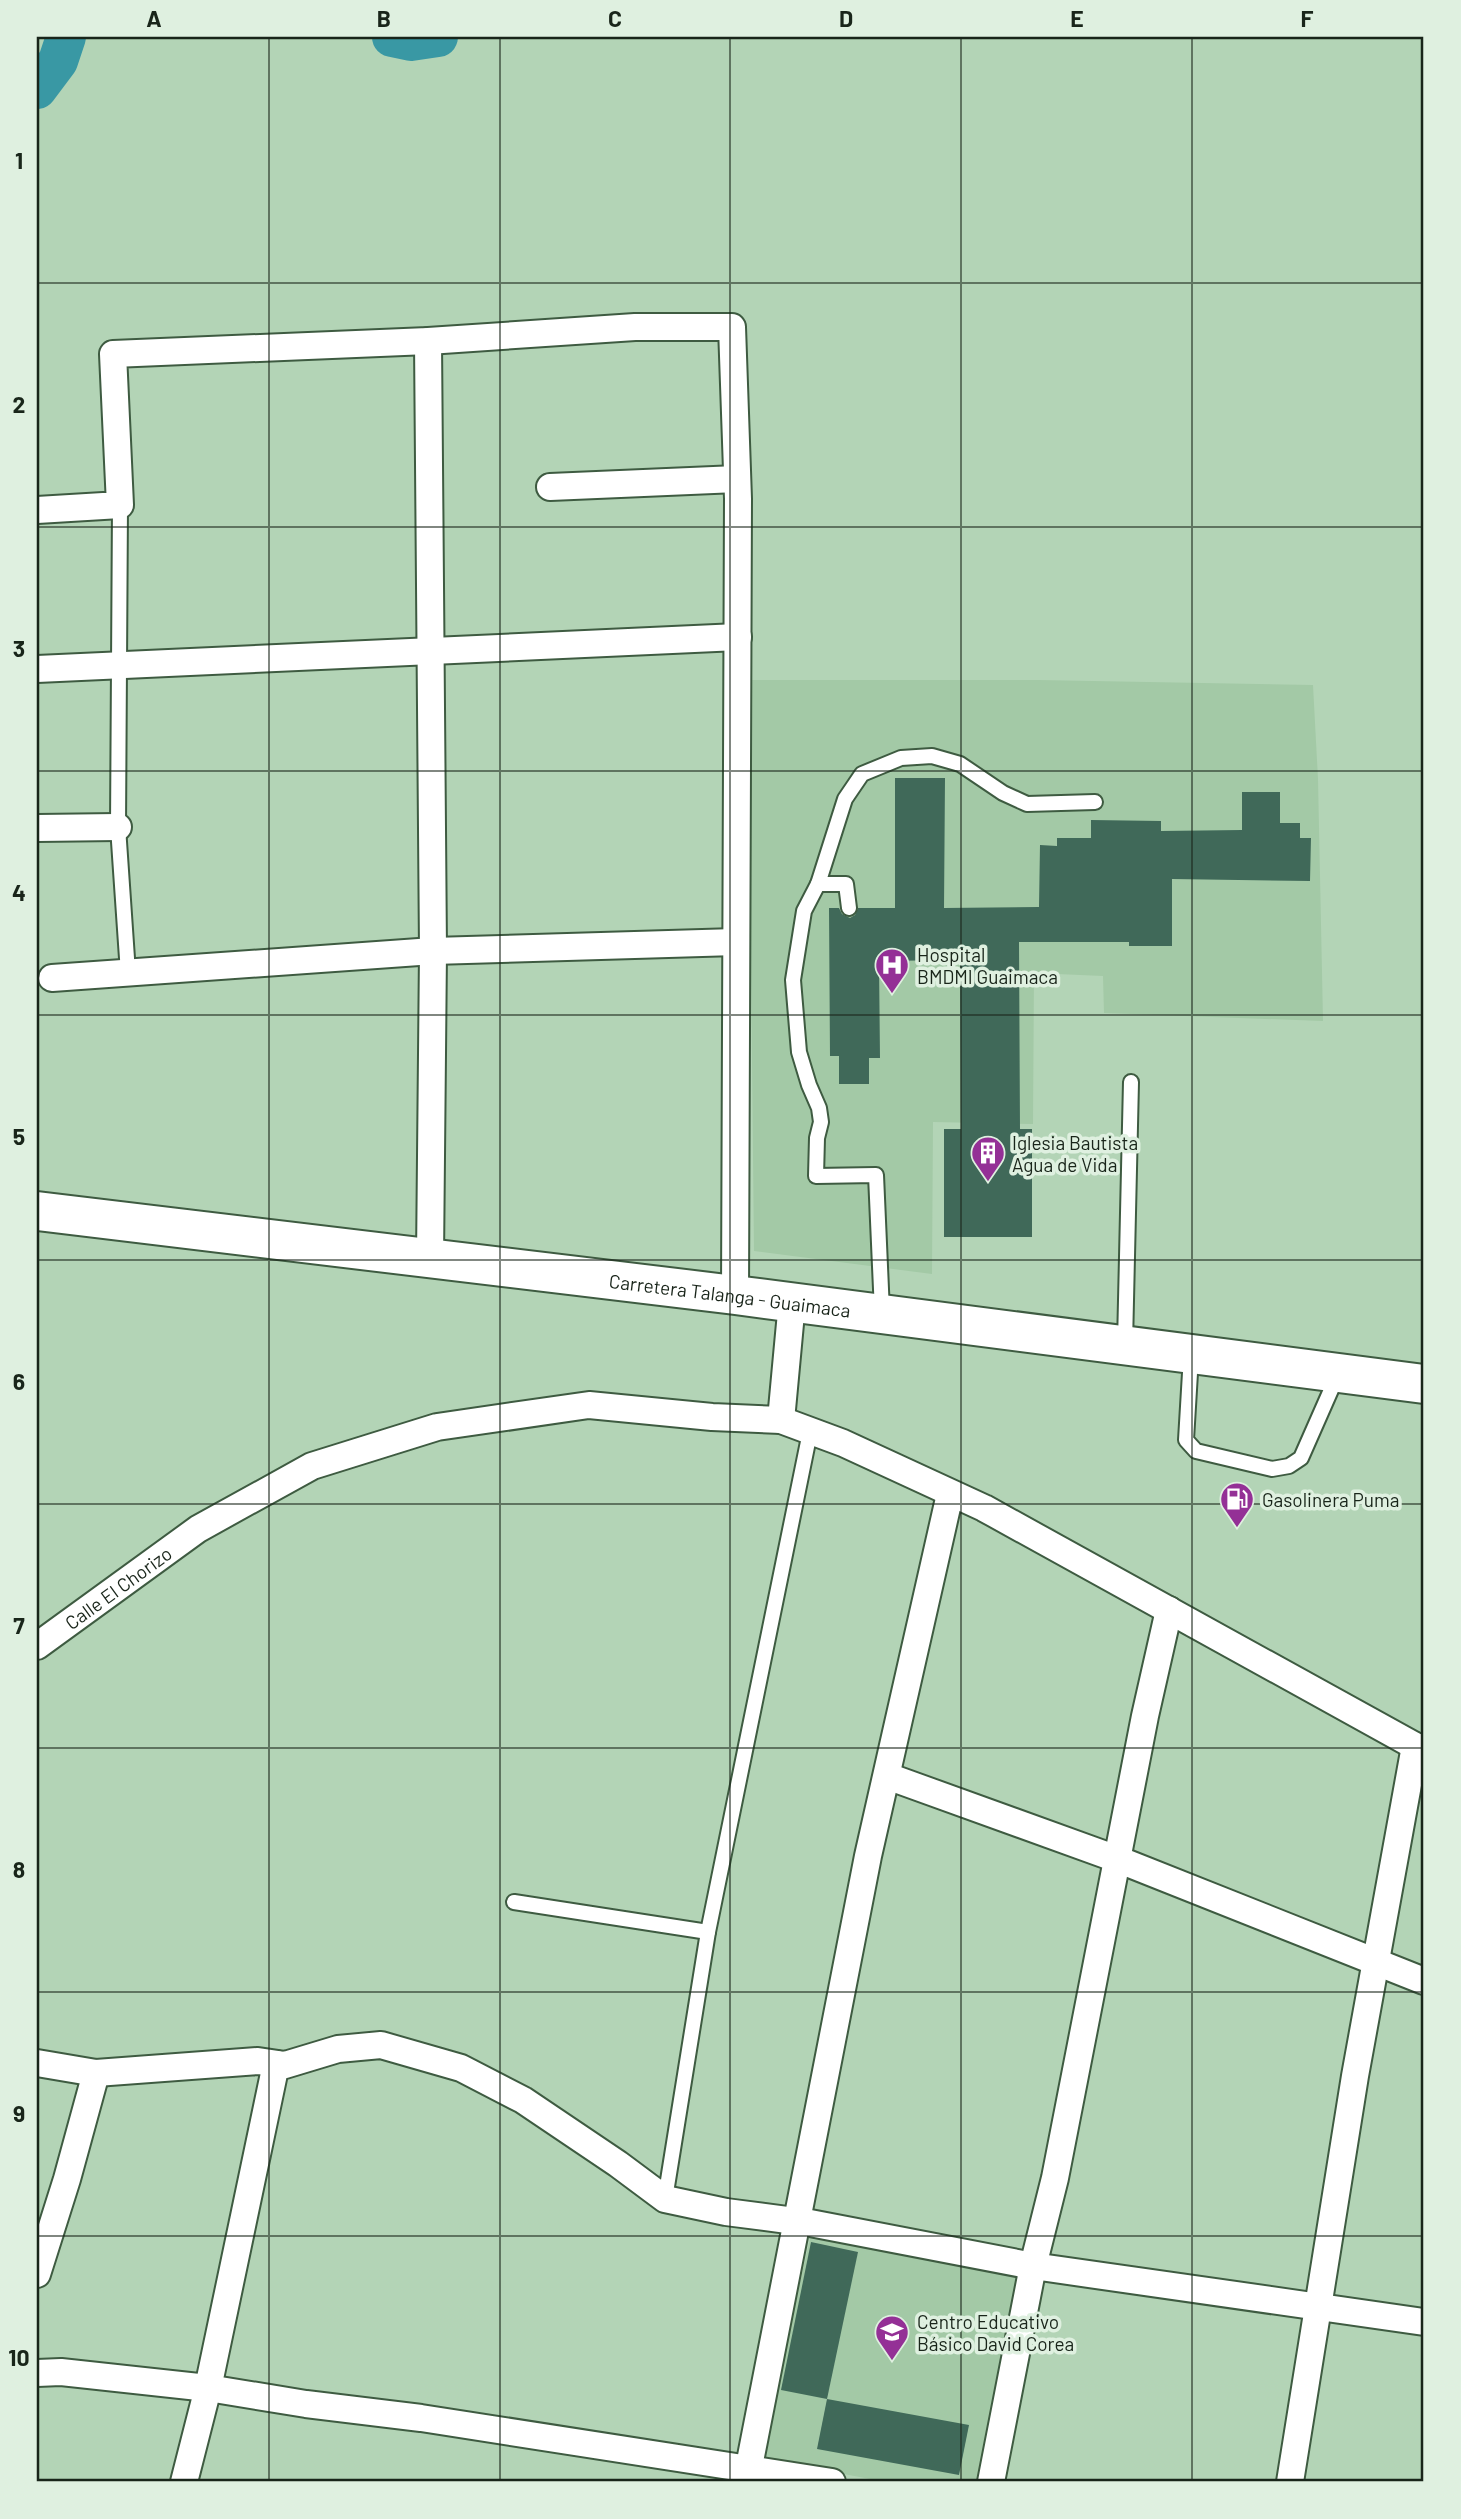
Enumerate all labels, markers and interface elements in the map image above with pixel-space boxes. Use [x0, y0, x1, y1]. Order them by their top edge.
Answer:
text: A [146, 4, 162, 32]
text: B [377, 4, 391, 32]
text: C [608, 4, 622, 32]
text: D [839, 4, 853, 32]
text: E [1070, 4, 1084, 32]
text: F [1301, 4, 1314, 32]
text: 1 [15, 146, 23, 174]
text: 2 [13, 390, 25, 418]
text: 3 [13, 634, 25, 662]
text: 4 [12, 878, 26, 906]
place label: Hospital BMDMI Guaimaca [917, 943, 1058, 988]
hospital icon: Hospital BMDMI Guaimaca [873, 946, 911, 995]
text: 5 [13, 1122, 25, 1150]
place label: Iglesia Bautista Agua de Vida [1012, 1131, 1138, 1176]
building icon: Iglesia Bautista Agua de Vida [969, 1134, 1007, 1183]
street label: Carretera Talanga - Guaimaca [608, 1268, 852, 1321]
text: 6 [13, 1367, 25, 1395]
fuel station icon: Gasolinera Puma [1218, 1480, 1256, 1529]
place label: Gasolinera Puma [1262, 1488, 1399, 1511]
street label: Calle El Chorizo [60, 1541, 176, 1634]
text: 7 [13, 1611, 25, 1639]
text: 8 [13, 1855, 25, 1883]
text: 9 [13, 2099, 25, 2127]
place label: Centro Educativo Básico David Corea [917, 2310, 1074, 2355]
school or university icon: Centro Educativo Básico David Corea [873, 2313, 911, 2362]
text: 10 [8, 2343, 30, 2371]

